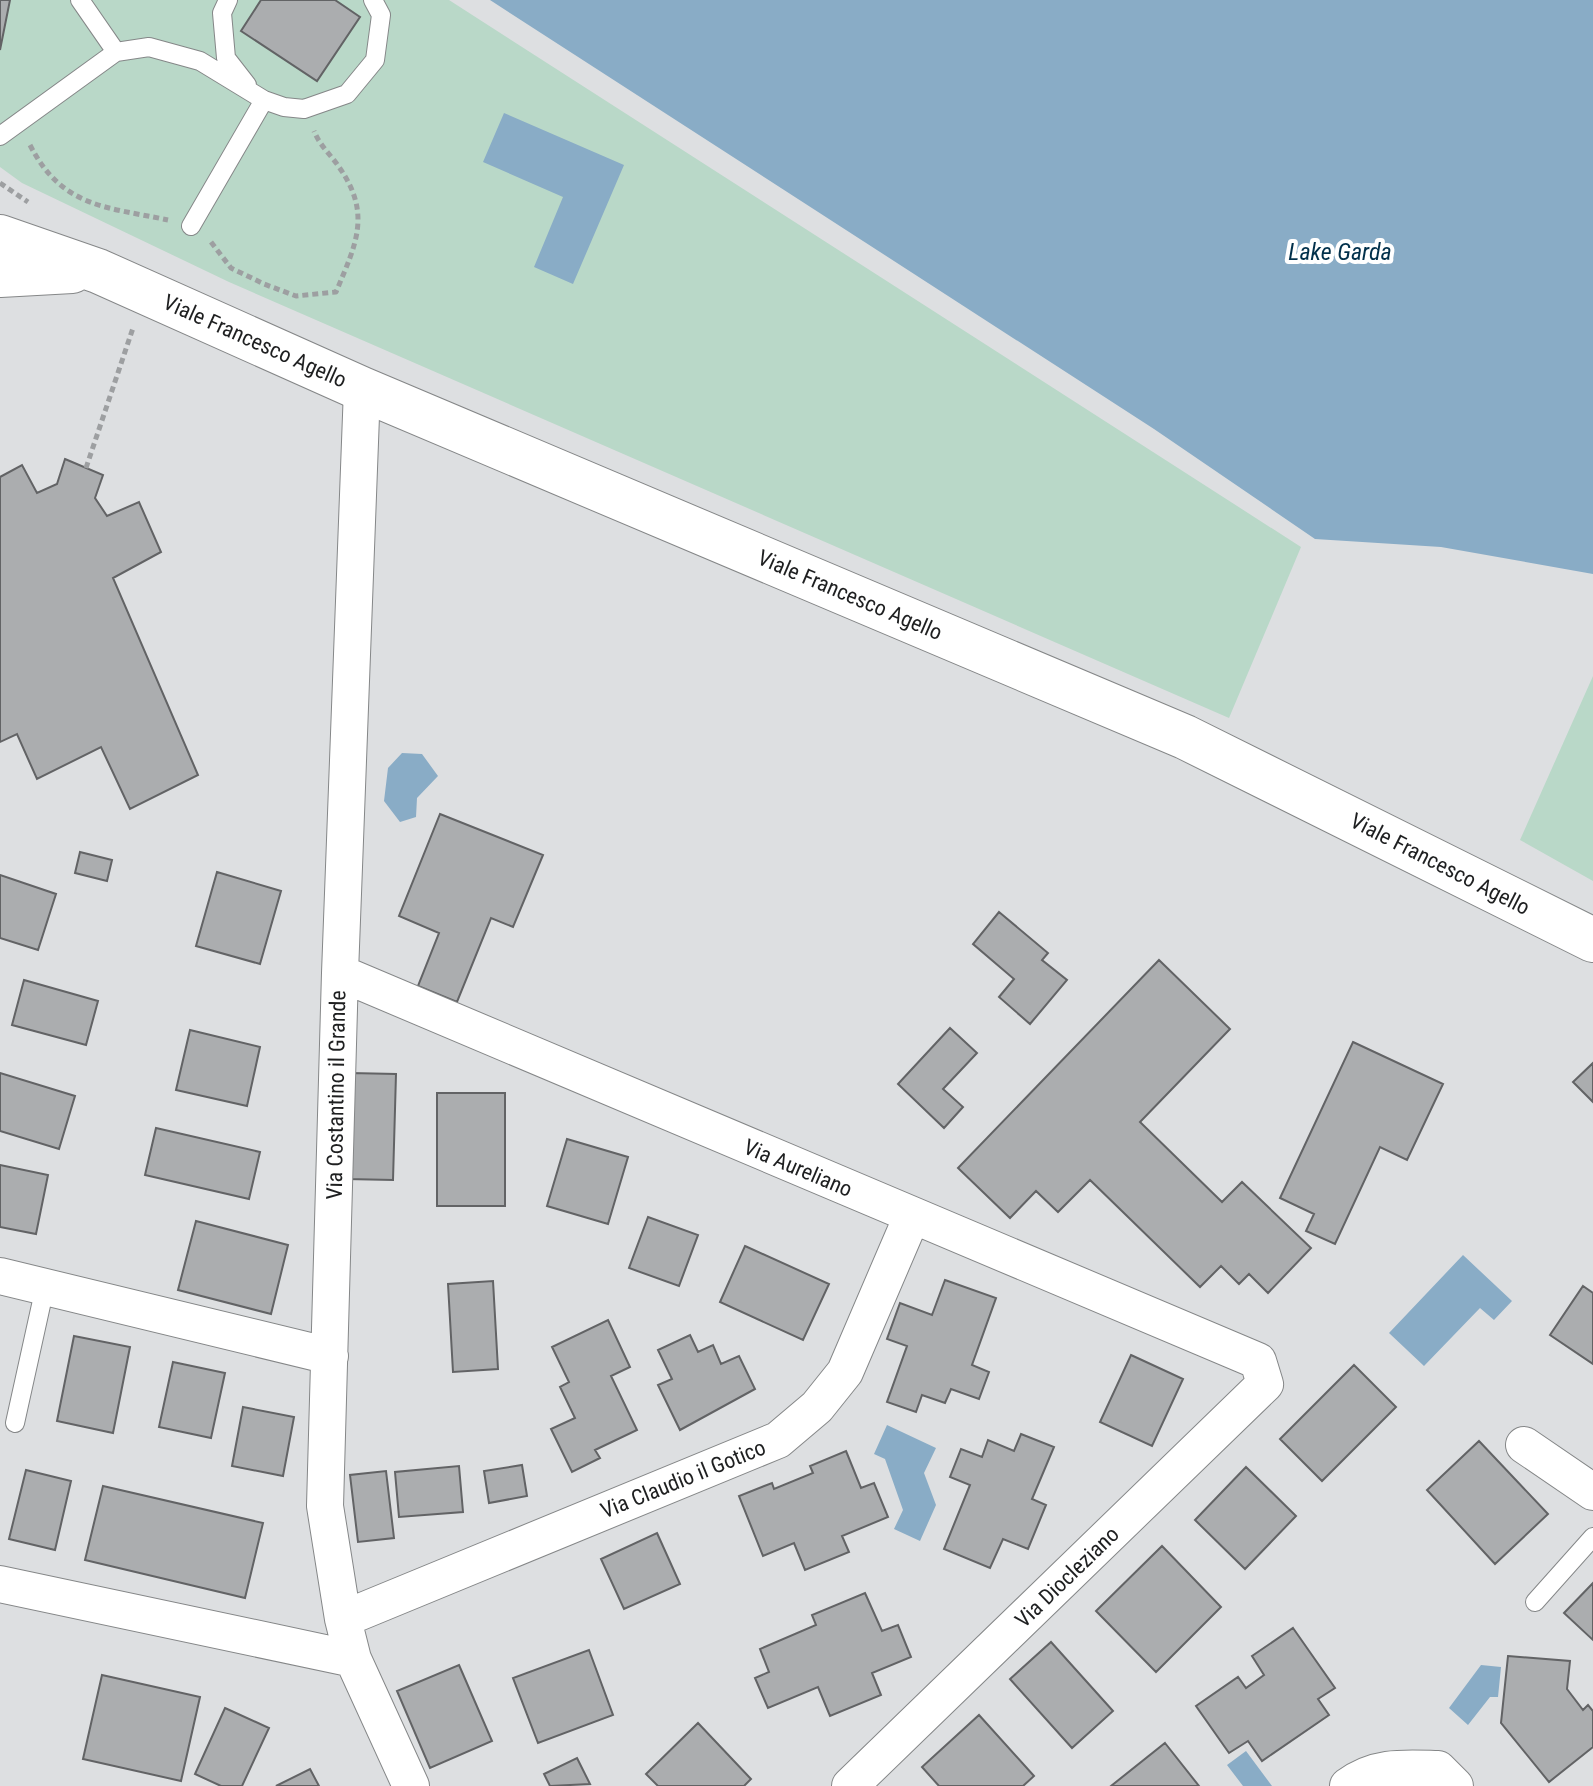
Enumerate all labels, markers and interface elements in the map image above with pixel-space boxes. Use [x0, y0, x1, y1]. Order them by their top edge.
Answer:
water label: Lake Garda [1288, 238, 1392, 266]
street label: Viale Francesco Agello [160, 289, 350, 393]
street label: Viale Francesco Agello [754, 545, 946, 645]
street label: Viale Francesco Agello [1346, 808, 1534, 920]
street label: Via Costantino il Grande [322, 990, 350, 1200]
street label: Via Aureliano [740, 1134, 856, 1202]
street label: Via Claudio il Gotico [597, 1435, 769, 1523]
street label: Via Diocleziano [1010, 1521, 1124, 1633]

